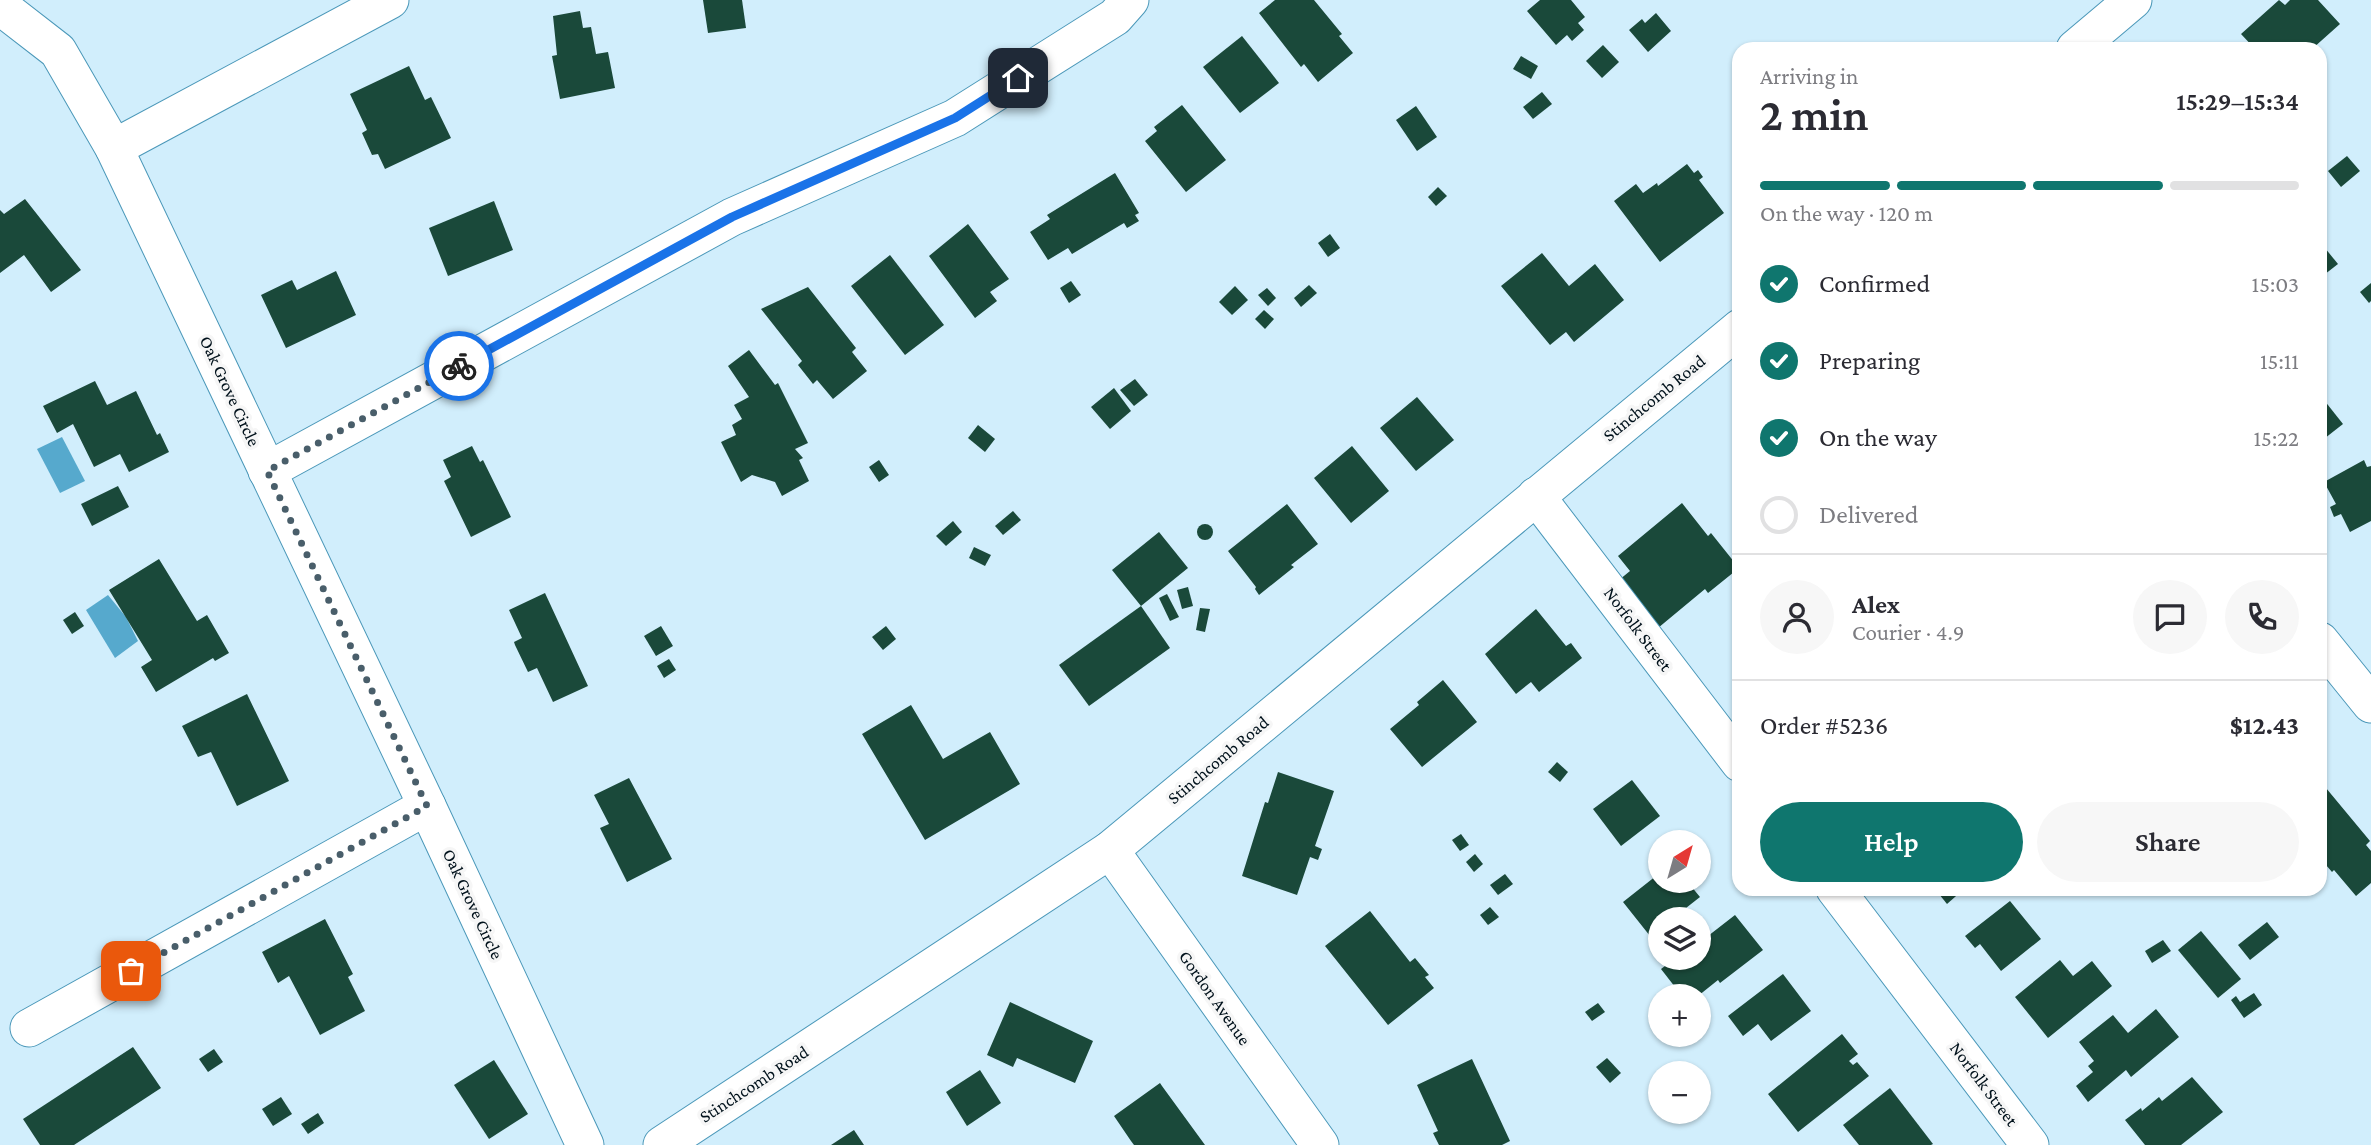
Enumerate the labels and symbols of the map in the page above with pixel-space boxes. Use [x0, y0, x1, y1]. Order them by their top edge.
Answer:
pin [988, 48, 1048, 108]
courier [424, 331, 494, 401]
street label: Oak Grove Circle [196, 333, 264, 449]
street label: Stinchcomb Road [1599, 350, 1710, 445]
street label: Norfolk Street [1600, 583, 1677, 676]
street label: Stinchcomb Road [1163, 712, 1273, 808]
north arrow [1648, 830, 1712, 892]
street label: Oak Grove Circle [439, 846, 507, 962]
pin [101, 941, 161, 1001]
street label: Gordon Avenue [1175, 947, 1255, 1049]
street label: Norfolk Street [1946, 1038, 2023, 1131]
street label: Stinchcomb Road [696, 1041, 813, 1127]

